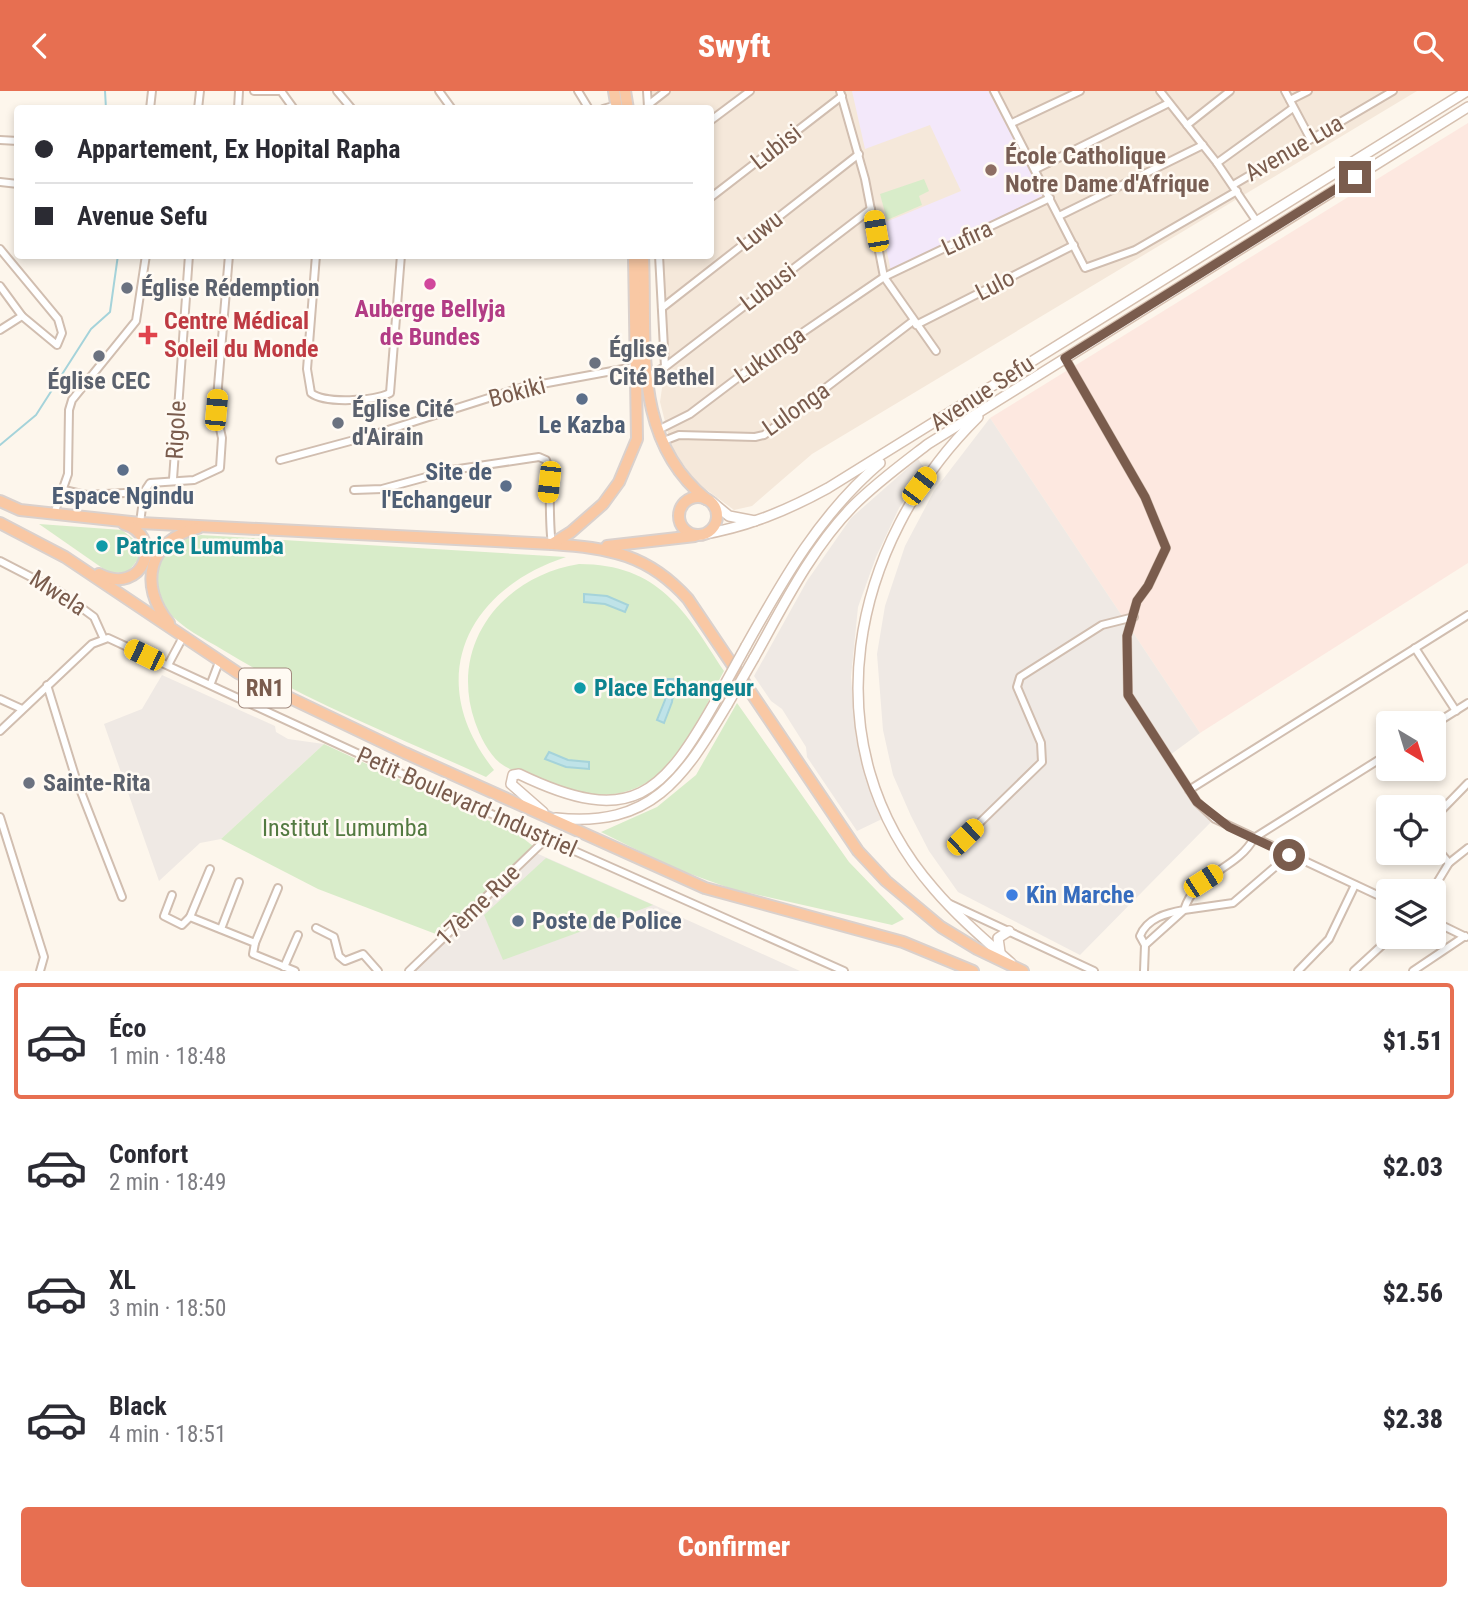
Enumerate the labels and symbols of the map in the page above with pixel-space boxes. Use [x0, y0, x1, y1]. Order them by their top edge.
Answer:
street label: Avenue Lua [1240, 109, 1348, 187]
street label: Lubisi [745, 119, 807, 175]
place label: École Catholique Notre Dame d'Afrique [1005, 142, 1209, 198]
route end [1339, 161, 1371, 193]
marker: École Catholique Notre Dame d'Afrique [983, 162, 999, 178]
street label: Luwu [732, 205, 788, 257]
car [863, 208, 890, 254]
street label: Lufira [937, 214, 997, 262]
street label: Lubusi [735, 257, 801, 317]
street label: Lulo [971, 263, 1019, 307]
place label: Église Rédemption [141, 274, 320, 302]
marker: Auberge Bellyja de Bundes [422, 276, 438, 292]
marker: Église Rédemption [119, 280, 135, 296]
place label: Auberge Bellyja de Bundes [354, 295, 506, 351]
place label: Centre Médical Soleil du Monde [164, 307, 319, 363]
street label: Lukunga [729, 321, 811, 389]
marker: Centre Médical Soleil du Monde [138, 325, 158, 345]
place label: Église Cité Bethel [609, 335, 715, 391]
marker: Église CEC [91, 348, 107, 364]
street label: Avenue Sefu [925, 349, 1039, 437]
marker: Église Cité Bethel [587, 355, 603, 371]
place label: Église CEC [48, 367, 150, 395]
street label: Bokiki [485, 371, 549, 413]
street label: Lulonga [757, 376, 835, 442]
car [204, 388, 229, 432]
marker: Le Kazba [574, 391, 590, 407]
place label: Église Cité d'Airain [352, 395, 454, 451]
street label: Rigole [160, 400, 192, 460]
place label: Le Kazba [538, 411, 626, 439]
marker: Église Cité d'Airain [330, 415, 346, 431]
place label: Site de l'Echangeur [381, 458, 492, 514]
car [537, 460, 562, 504]
marker: Espace Ngindu [115, 462, 131, 478]
car [898, 463, 941, 509]
marker: Site de l'Echangeur [498, 478, 514, 494]
place label: Espace Ngindu [52, 482, 194, 510]
place label: Patrice Lumumba [116, 532, 284, 560]
marker: Patrice Lumumba [94, 538, 110, 554]
street label: Mwela [24, 564, 92, 622]
car [121, 636, 168, 674]
road number: RN1 [239, 669, 291, 708]
place label: Place Echangeur [594, 674, 754, 702]
marker: Place Echangeur [572, 680, 588, 696]
north arrow [1376, 711, 1446, 781]
street label: Petit Boulevard Industriel [353, 741, 581, 863]
place label: Sainte-Rita [43, 769, 151, 797]
marker: Sainte-Rita [21, 775, 37, 791]
park label: Institut Lumumba [262, 814, 428, 842]
car [943, 815, 988, 859]
route start [1273, 839, 1305, 871]
street label: 17ème Rue [430, 858, 526, 952]
car [1180, 861, 1227, 901]
place label: Kin Marche [1026, 881, 1134, 909]
marker: Kin Marche [1004, 887, 1020, 903]
place label: Poste de Police [532, 907, 682, 935]
marker: Poste de Police [510, 913, 526, 929]

